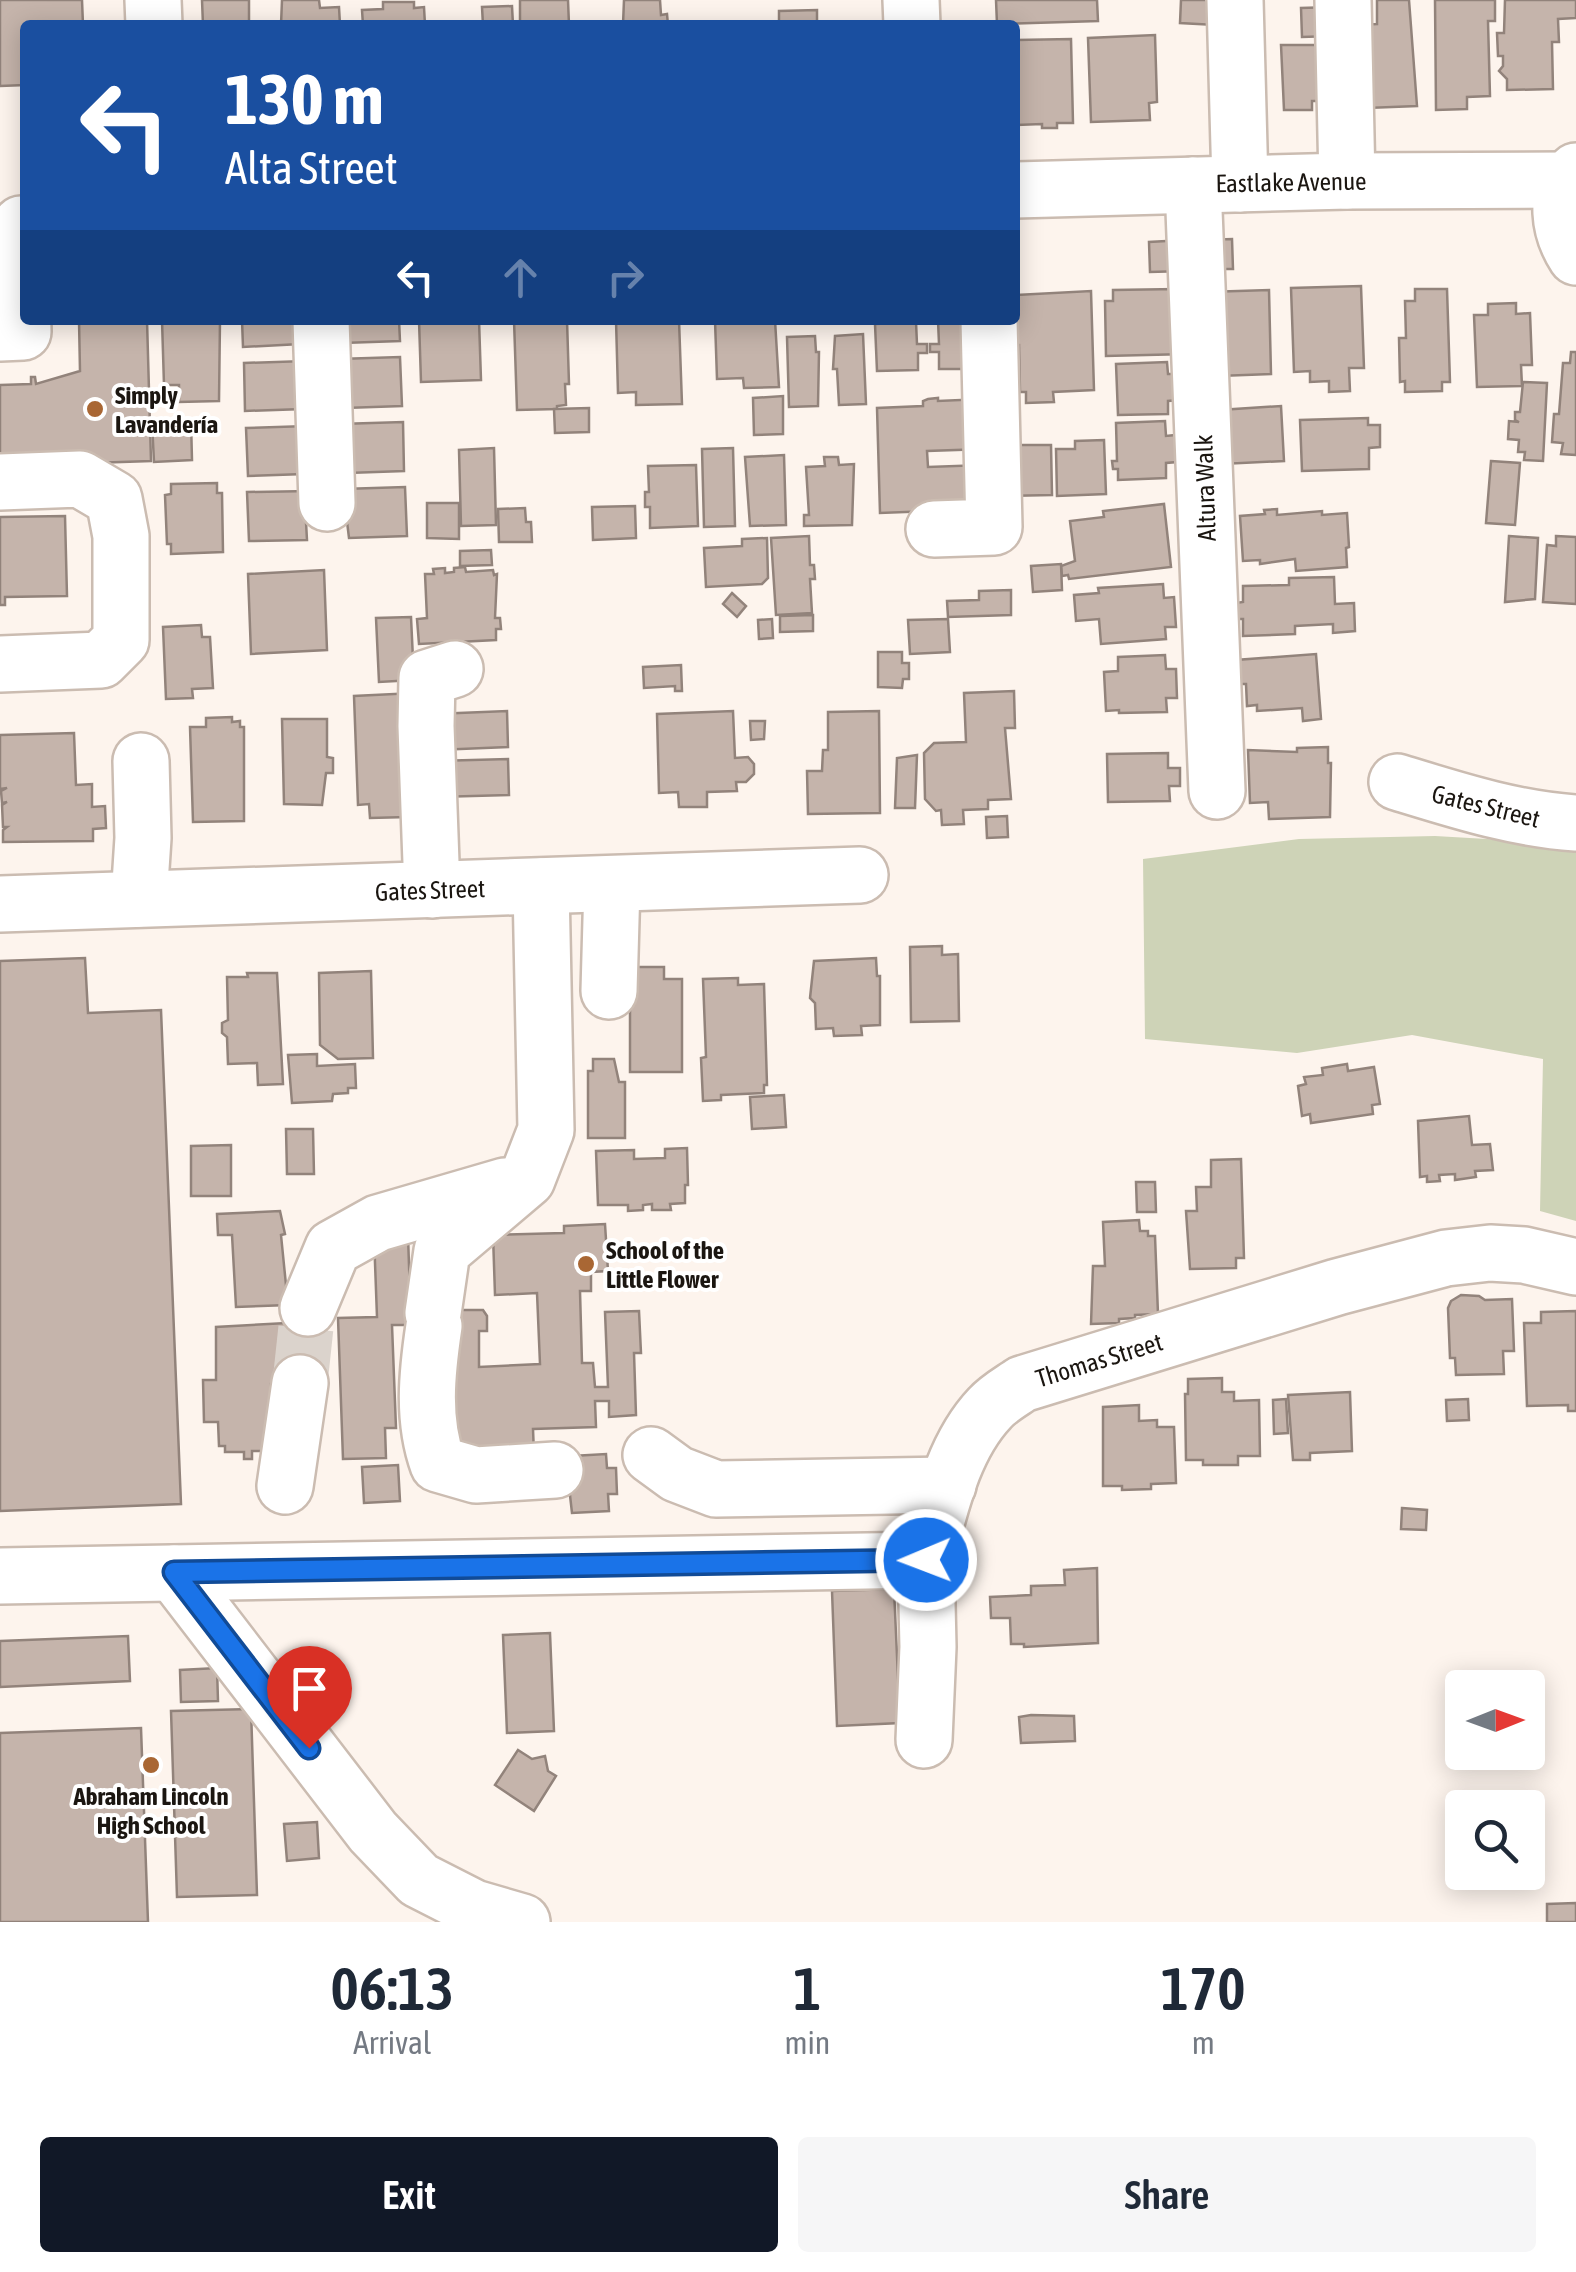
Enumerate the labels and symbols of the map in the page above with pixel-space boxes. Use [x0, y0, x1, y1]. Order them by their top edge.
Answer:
street label: Eastlake Avenue [1215, 167, 1367, 197]
place label: Simply Lavandería [115, 381, 218, 438]
marker: Simply Lavandería [84, 398, 106, 420]
street label: Altura Walk [1189, 434, 1221, 542]
street label: Gates Street [1429, 779, 1543, 833]
street label: Gates Street [374, 874, 486, 906]
place label: School of the Little Flower [606, 1236, 724, 1293]
marker: School of the Little Flower [575, 1253, 597, 1275]
street label: Thomas Street [1032, 1327, 1166, 1393]
position arrow [874, 1508, 978, 1612]
pin [267, 1646, 352, 1749]
north arrow [1445, 1670, 1545, 1770]
marker: Abraham Lincoln High School [140, 1754, 162, 1776]
place label: Abraham Lincoln High School [72, 1782, 229, 1839]

